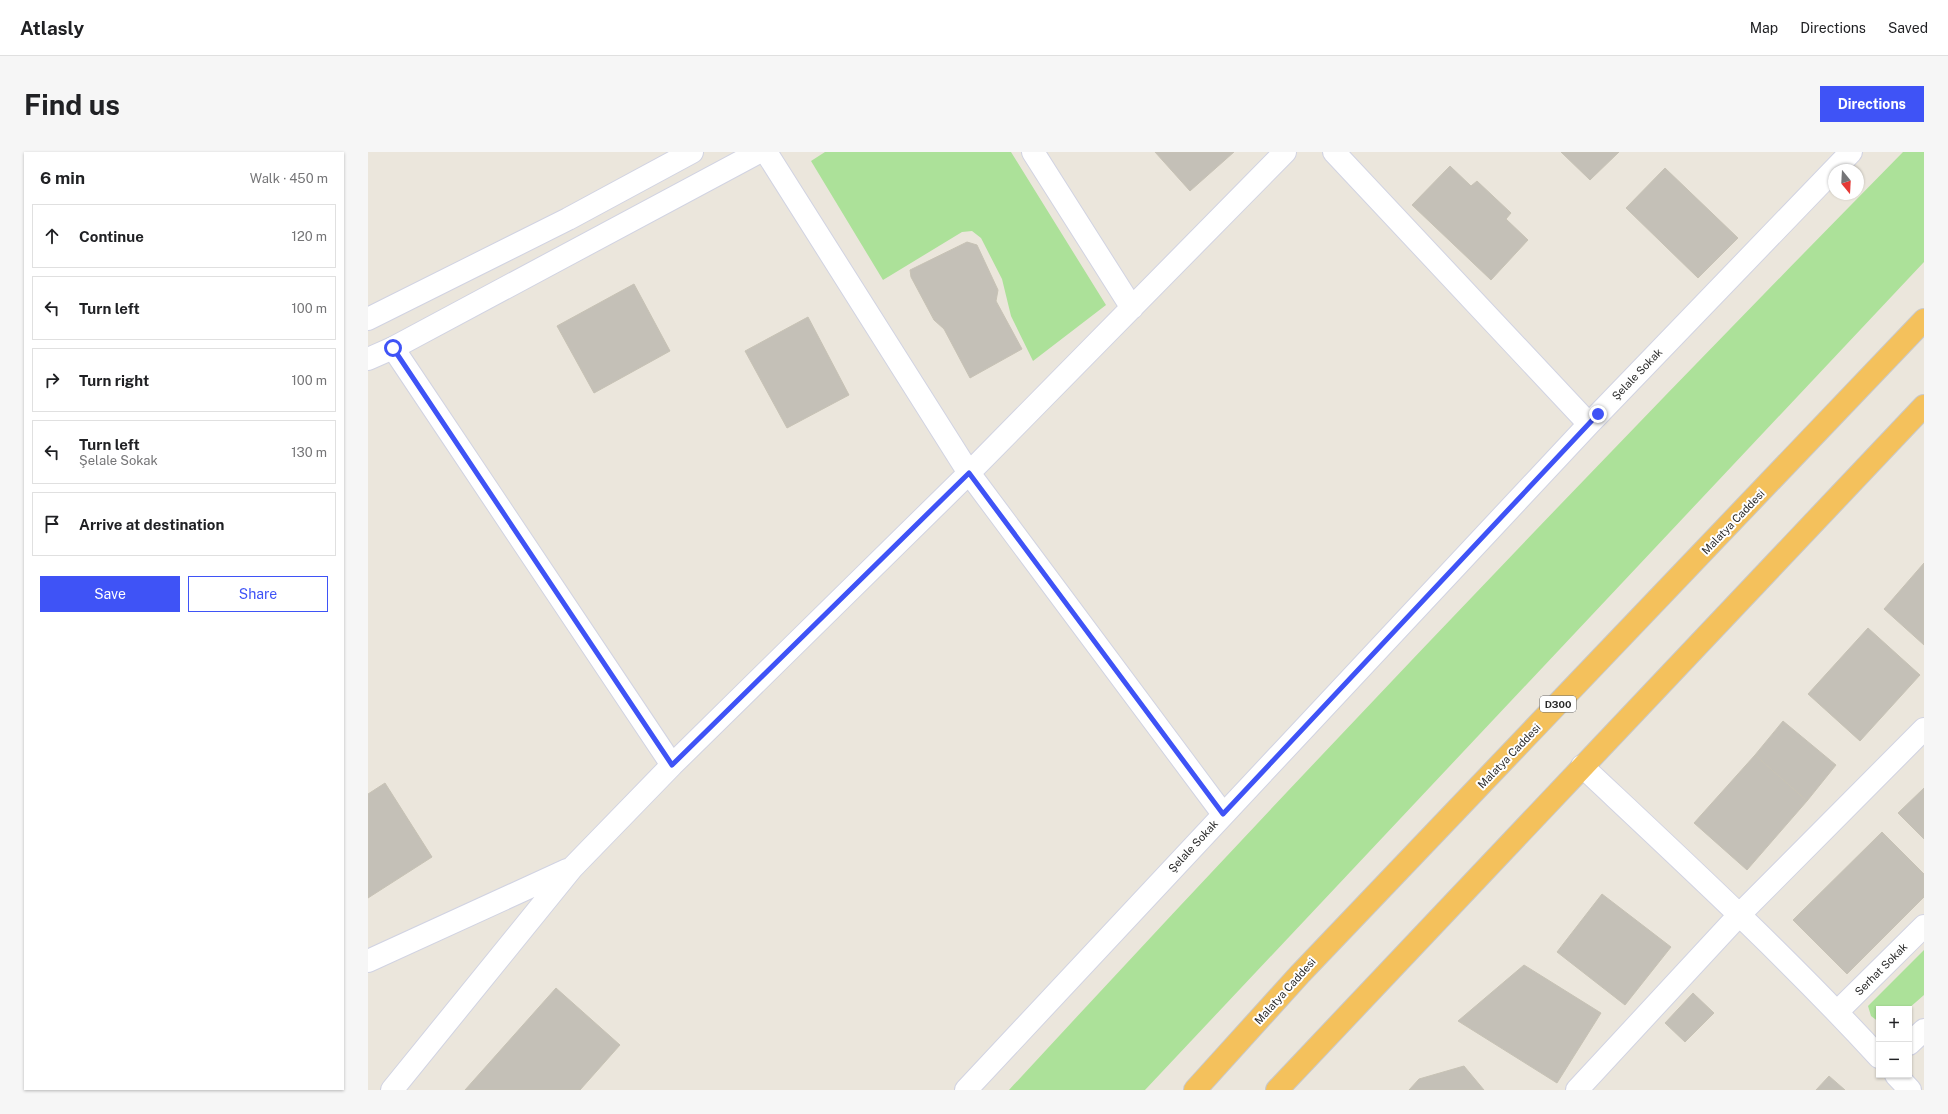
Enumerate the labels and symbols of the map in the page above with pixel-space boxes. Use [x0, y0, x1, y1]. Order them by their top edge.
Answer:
north arrow [1828, 164, 1864, 200]
route start [384, 339, 402, 357]
street label: Şelale Sokak [1610, 346, 1665, 403]
route end [1589, 405, 1607, 423]
street label: Malatya Caddesi [1699, 487, 1767, 557]
road number: D300 [1540, 696, 1576, 712]
street label: Malatya Caddesi [1475, 721, 1543, 791]
street label: Şelale Sokak [1166, 818, 1221, 875]
street label: Serhat Sokak [1852, 940, 1910, 998]
street label: Malatya Caddesi [1252, 955, 1318, 1027]

